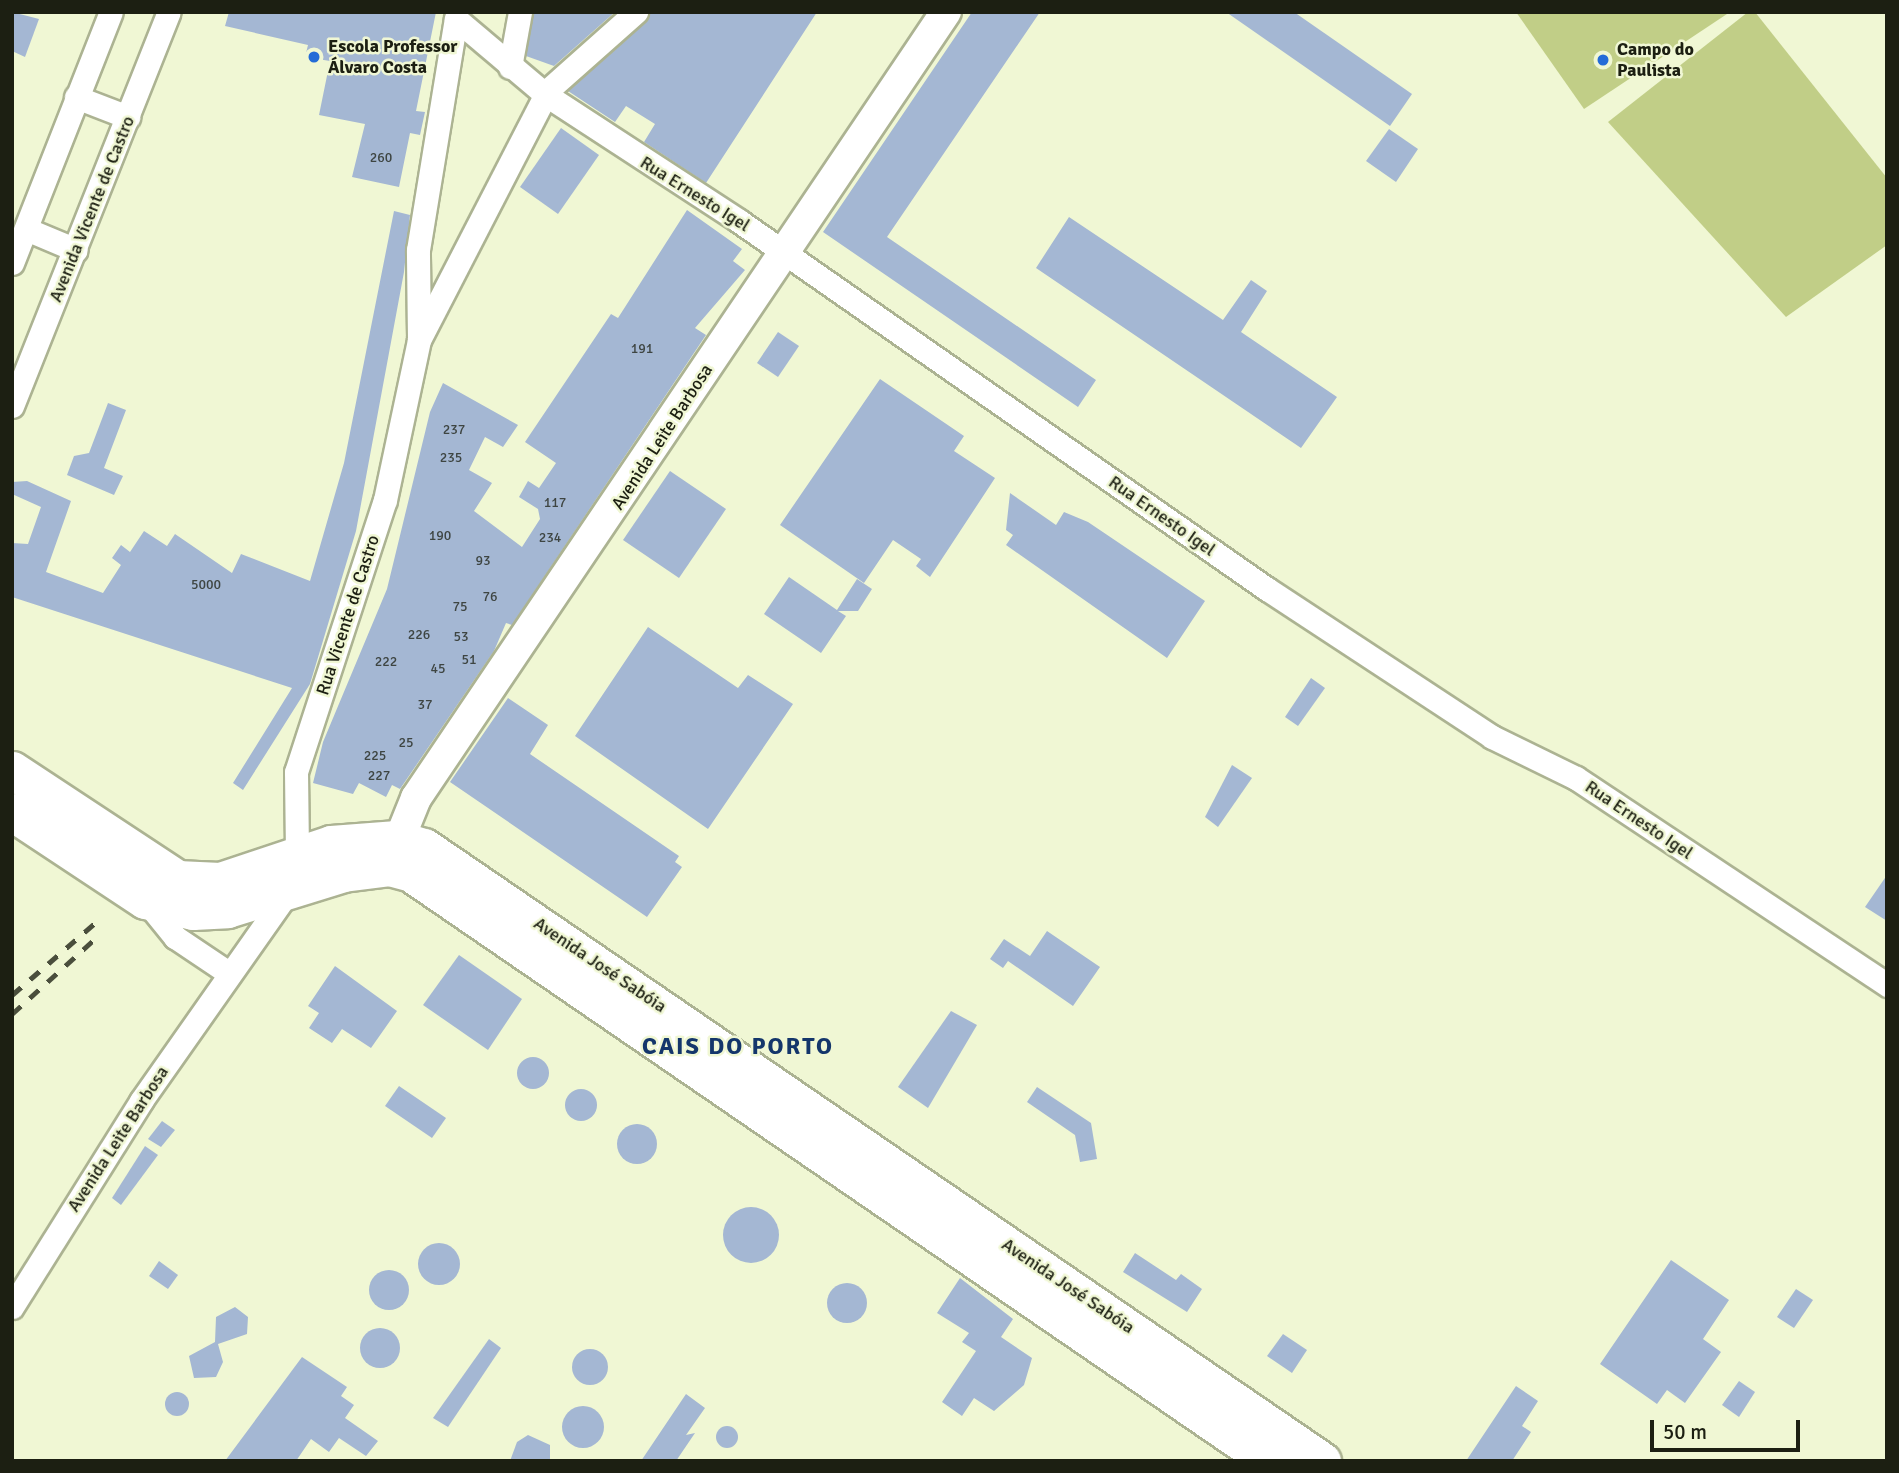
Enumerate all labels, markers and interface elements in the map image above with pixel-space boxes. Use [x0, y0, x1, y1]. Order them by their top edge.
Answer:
place label: Escola Professor Álvaro Costa [328, 36, 457, 78]
place label: Campo do Paulista [1617, 39, 1694, 82]
marker: Escola Professor Álvaro Costa [306, 49, 322, 65]
marker: Campo do Paulista [1595, 52, 1611, 68]
street label: Avenida Vicente de Castro [45, 113, 139, 305]
house number: 260 [370, 150, 392, 166]
street label: Rua Ernesto Igel [636, 152, 754, 236]
house number: 191 [631, 341, 653, 357]
street label: Avenida Leite Barbosa [607, 360, 717, 514]
house number: 237 [443, 422, 465, 438]
house number: 235 [440, 450, 462, 466]
street label: Rua Ernesto Igel [1104, 471, 1220, 561]
house number: 117 [544, 495, 566, 511]
house number: 190 [429, 528, 451, 544]
house number: 234 [539, 530, 561, 546]
street label: Rua Vicente de Castro [312, 532, 384, 698]
house number: 93 [475, 553, 491, 569]
house number: 5000 [191, 577, 221, 593]
house number: 76 [482, 589, 498, 605]
house number: 75 [452, 599, 468, 615]
house number: 226 [408, 627, 430, 643]
house number: 53 [453, 629, 469, 645]
house number: 51 [461, 652, 477, 668]
house number: 222 [375, 654, 397, 670]
house number: 45 [430, 661, 446, 677]
house number: 37 [417, 697, 433, 713]
house number: 25 [398, 735, 414, 751]
house number: 225 [364, 748, 386, 764]
house number: 227 [368, 768, 390, 784]
street label: Rua Ernesto Igel [1581, 776, 1697, 864]
street label: Avenida José Sabóia [530, 913, 670, 1017]
district label: CAIS DO PORTO [644, 1033, 832, 1061]
street label: Avenida Leite Barbosa [63, 1062, 173, 1216]
street label: Avenida José Sabóia [998, 1234, 1138, 1338]
scale bar [1654, 1406, 1804, 1450]
text: 50 m [1663, 1419, 1707, 1445]

